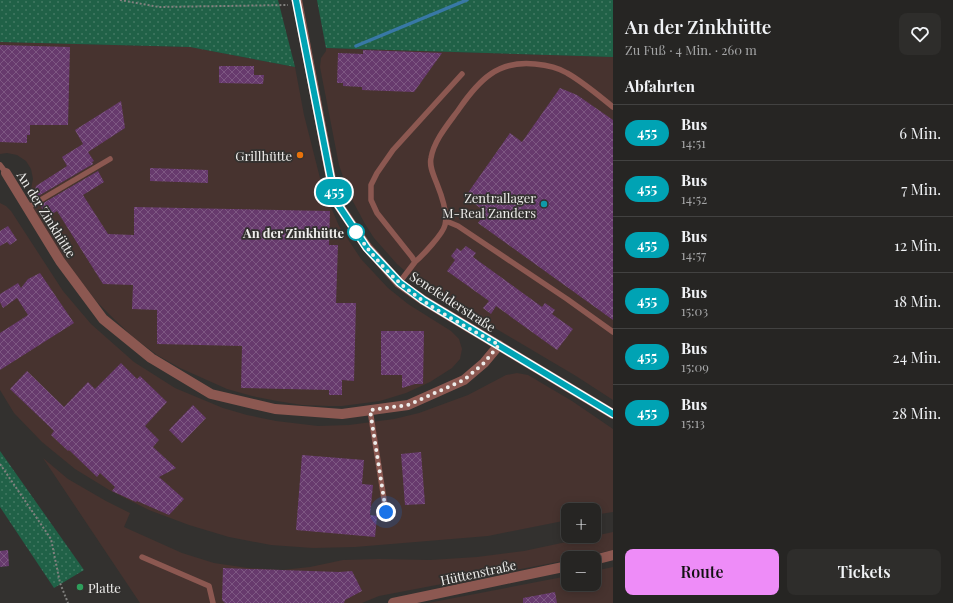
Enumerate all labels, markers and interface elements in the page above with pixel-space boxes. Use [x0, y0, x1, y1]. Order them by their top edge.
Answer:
text: An der Zinkhütte [625, 13, 771, 39]
button: heart [899, 13, 941, 55]
text: Zu Fuß · 4 Min. · 260 m [625, 41, 757, 58]
text: Abfahrten [625, 76, 695, 96]
text: Bus [681, 114, 707, 134]
text: 455 [637, 123, 657, 142]
text: 6 Min. [899, 123, 941, 143]
text: 14:51 [681, 134, 706, 151]
place label: Grillhütte [235, 147, 292, 164]
marker: Grillhütte [295, 150, 305, 160]
street label: An der Zinkhütte [13, 167, 81, 261]
text: Bus [681, 170, 707, 190]
line badge: 455 [311, 179, 357, 205]
text: 455 [637, 179, 657, 198]
text: 7 Min. [901, 179, 941, 199]
text: 455 [324, 182, 344, 201]
place label: Zentrallager M-Real Zanders [442, 189, 536, 221]
text: 14:52 [681, 190, 707, 207]
marker: Zentrallager M-Real Zanders [539, 199, 549, 209]
marker: An der Zinkhütte [347, 223, 365, 241]
place label: An der Zinkhütte [242, 224, 344, 241]
text: Bus [681, 226, 707, 246]
text: 455 [637, 235, 657, 254]
text: 12 Min. [894, 235, 941, 255]
text: 14:57 [681, 246, 706, 263]
street label: Senefelderstraße [407, 267, 499, 335]
text: Bus [681, 282, 707, 302]
text: 455 [637, 291, 657, 310]
text: 18 Min. [894, 291, 941, 311]
text: 15:03 [681, 302, 708, 319]
text: Bus [681, 338, 707, 358]
text: 455 [637, 347, 657, 366]
text: 24 Min. [892, 347, 941, 367]
text: 15:09 [681, 358, 709, 375]
text: Bus [681, 394, 707, 414]
text: 455 [637, 403, 657, 422]
text: 28 Min. [892, 403, 941, 423]
text: 15:13 [681, 414, 705, 431]
your location [376, 502, 396, 522]
map controls [561, 503, 601, 591]
button: + [561, 503, 601, 543]
button: Route [625, 549, 779, 595]
button: Tickets [787, 549, 941, 595]
button: − [561, 551, 601, 591]
street label: Hüttenstraße [439, 556, 518, 588]
place label: Platte [88, 579, 121, 596]
marker: Platte [75, 582, 85, 592]

